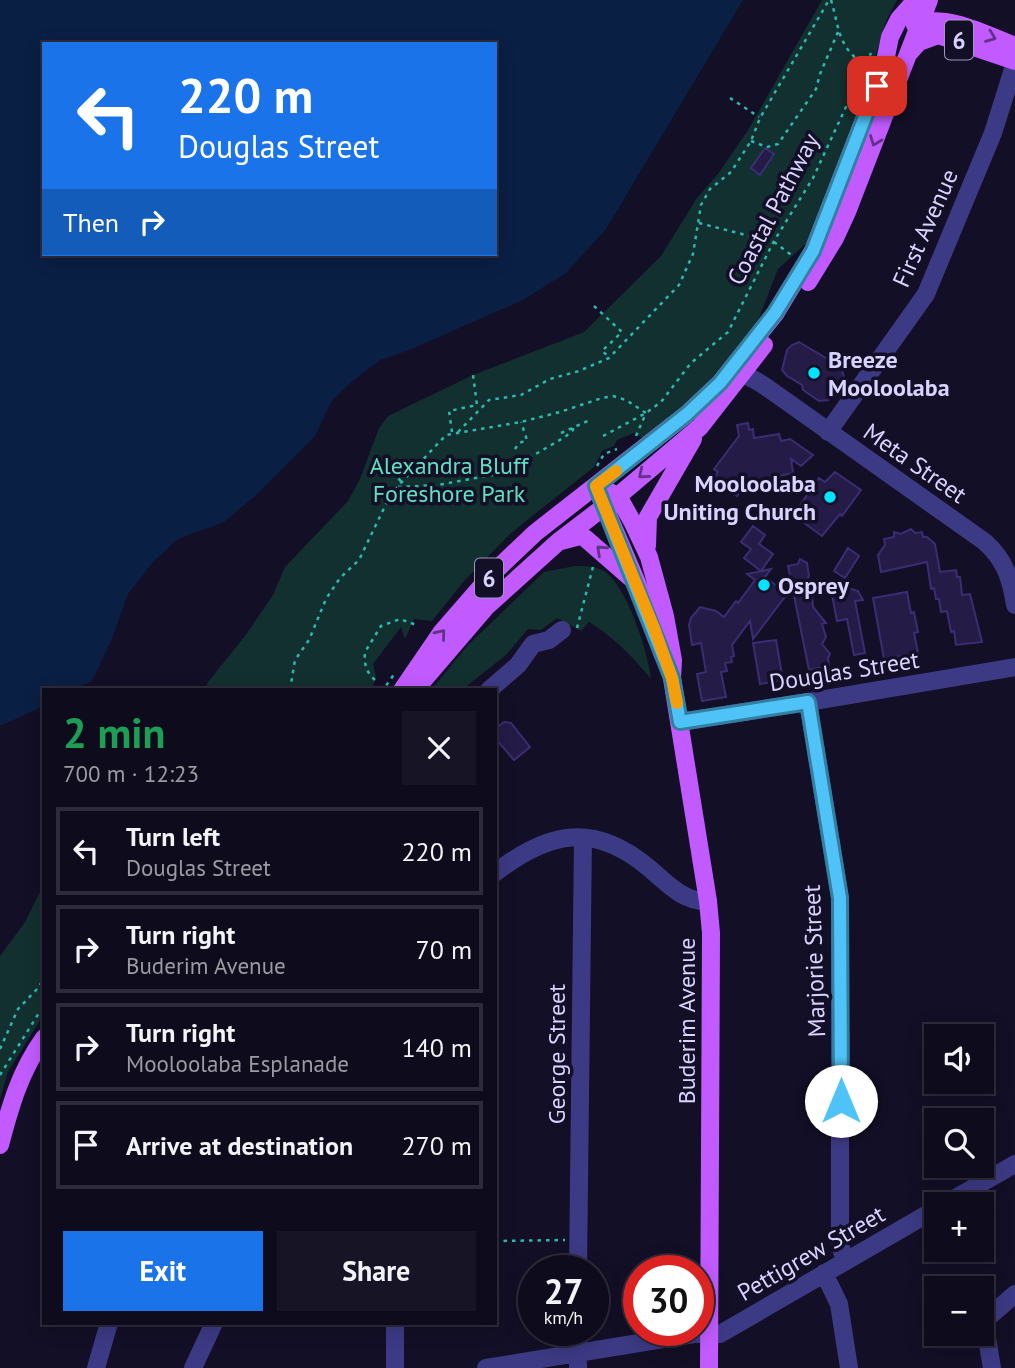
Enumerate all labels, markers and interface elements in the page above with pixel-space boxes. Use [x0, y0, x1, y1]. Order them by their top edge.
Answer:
road number: 6 [945, 20, 973, 60]
one-way arrow [985, 29, 997, 43]
pin [847, 56, 907, 116]
text: 220 m [178, 63, 313, 127]
icon: arrive [858, 67, 896, 105]
icon: left [63, 70, 154, 161]
text: Douglas Street [178, 125, 379, 167]
street label: Coastal Pathway [720, 128, 826, 290]
one-way arrow [869, 134, 883, 146]
street label: First Avenue [885, 164, 965, 292]
icon: right [133, 203, 171, 241]
text: Then [63, 206, 119, 239]
place label: Breeze Mooloolaba [828, 344, 950, 403]
marker: Breeze Mooloolaba [806, 365, 822, 381]
street label: Meta Street [857, 416, 973, 510]
park label: Alexandra Bluff Foreshore Park [370, 450, 530, 509]
one-way arrow [638, 466, 651, 478]
place label: Mooloolaba Uniting Church [664, 468, 816, 527]
marker: Mooloolaba Uniting Church [822, 489, 838, 505]
one-way arrow [596, 546, 609, 559]
road number: 6 [475, 558, 503, 598]
place label: Osprey [778, 570, 849, 601]
marker: Osprey [756, 577, 772, 593]
one-way arrow [433, 629, 446, 641]
street label: Douglas Street [767, 644, 921, 698]
text: 2 min [63, 705, 165, 760]
button: close [402, 711, 476, 785]
text: 700 m · 12:23 [63, 759, 199, 788]
text: Turn left [126, 820, 220, 853]
icon: left [67, 832, 105, 870]
text: 220 m [401, 835, 472, 868]
text: Douglas Street [126, 853, 271, 882]
street label: Marjorie Street [796, 884, 832, 1038]
text: Turn right [126, 918, 235, 951]
icon: right [67, 930, 105, 968]
text: 70 m [416, 933, 472, 966]
street label: Buderim Avenue [671, 938, 702, 1104]
text: Buderim Avenue [126, 951, 286, 980]
street label: George Street [541, 984, 572, 1124]
text: Turn right [126, 1016, 235, 1049]
map controls [924, 1024, 994, 1346]
button: sound [924, 1024, 994, 1094]
icon: right [67, 1028, 105, 1066]
text: 140 m [401, 1031, 472, 1064]
text: Mooloolaba Esplanade [126, 1049, 349, 1078]
position arrow [804, 1064, 878, 1138]
button: search [924, 1108, 994, 1178]
icon: arrive [67, 1126, 105, 1164]
text: Arrive at destination [126, 1129, 353, 1162]
text: 270 m [401, 1129, 472, 1162]
button: + [924, 1192, 994, 1262]
street label: Pettigrew Street [732, 1198, 890, 1308]
button: Exit [63, 1231, 263, 1311]
button: Share [277, 1231, 476, 1311]
speed limit sign: 30 [623, 1255, 714, 1346]
text: 27 [544, 1268, 583, 1314]
button: − [924, 1276, 994, 1346]
text: km/h [544, 1306, 583, 1329]

